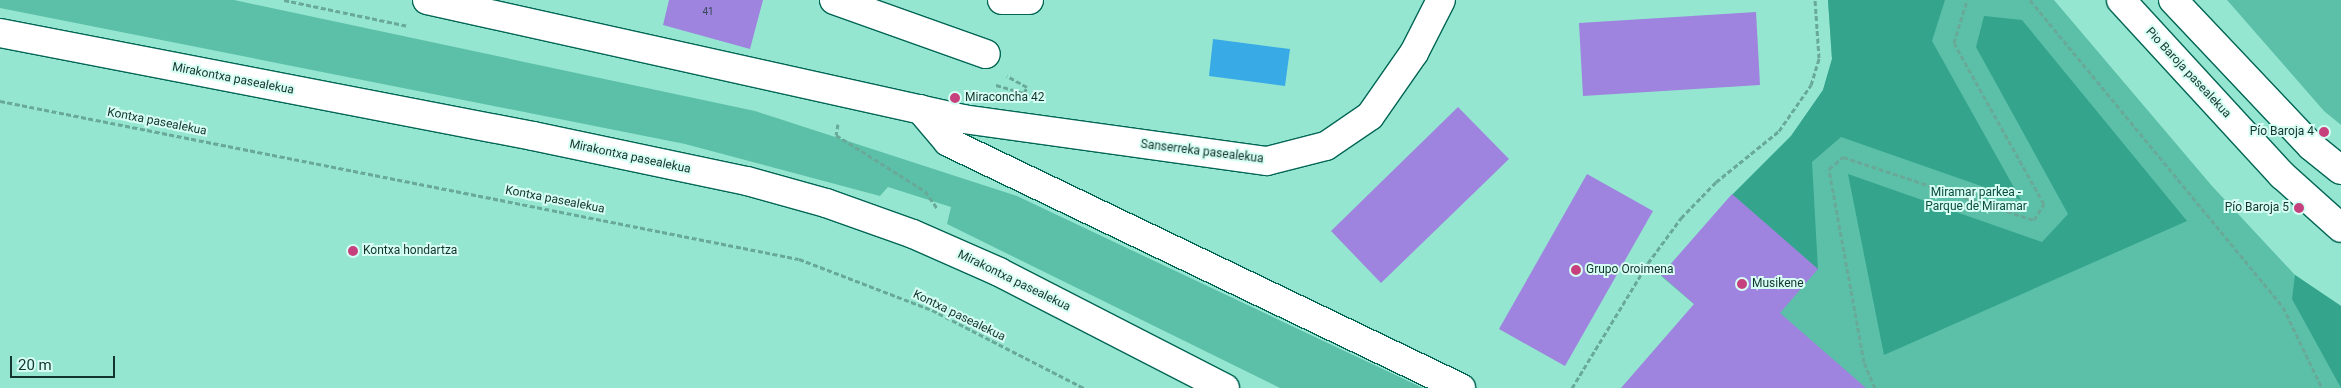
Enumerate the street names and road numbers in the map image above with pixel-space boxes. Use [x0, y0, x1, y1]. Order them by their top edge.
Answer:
street label: Pio Baroja pasealekua [2142, 25, 2234, 121]
street label: Mirakontxa pasealekua [171, 60, 295, 98]
street label: Kontxa pasealekua [106, 105, 208, 139]
street label: Mirakontxa pasealekua [568, 137, 692, 177]
street label: Sanserreka pasealekua [1140, 137, 1264, 167]
street label: Kontxa pasealekua [504, 183, 606, 217]
street label: Mirakontxa pasealekua [955, 247, 1073, 315]
street label: Kontxa pasealekua [910, 287, 1008, 345]

